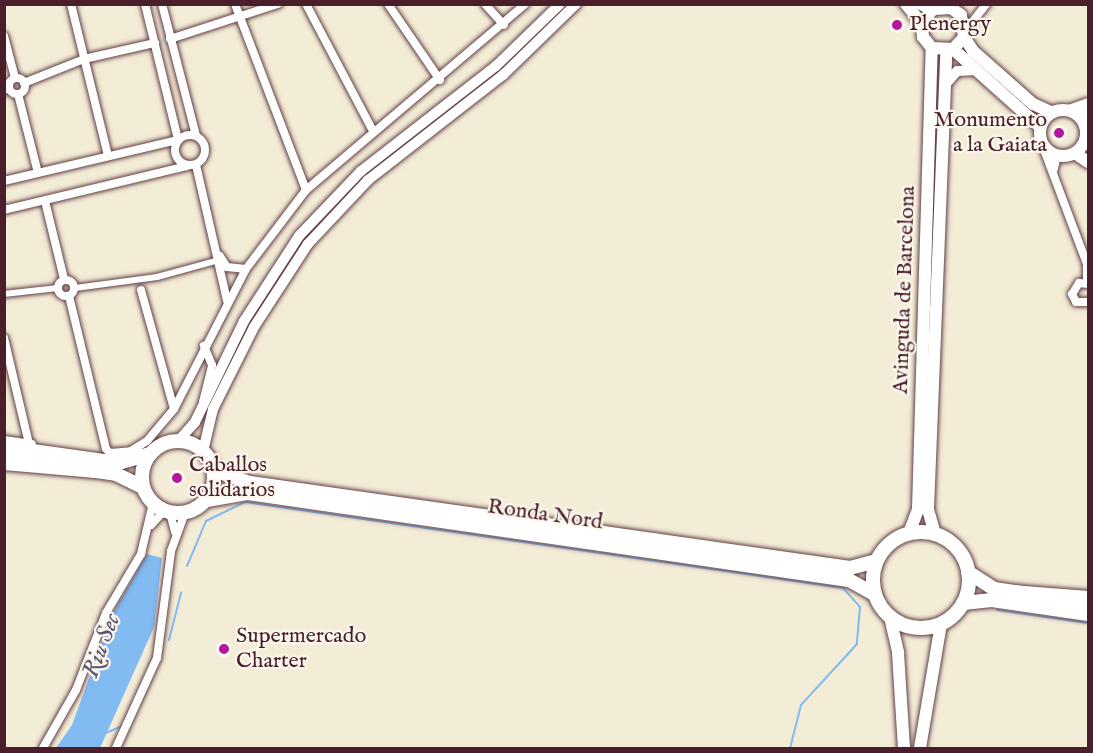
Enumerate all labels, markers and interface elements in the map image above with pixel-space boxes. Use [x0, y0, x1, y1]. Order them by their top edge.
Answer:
place label: Plenergy [909, 12, 991, 38]
marker: Plenergy [890, 18, 904, 32]
place label: Monumento a la Gaiata [934, 107, 1047, 158]
marker: Monumento a la Gaiata [1052, 126, 1066, 140]
street label: Avinguda de Barcelona [888, 185, 922, 395]
place label: Caballos solidarios [189, 452, 275, 504]
marker: Caballos solidarios [170, 471, 184, 485]
street label: Ronda Nord [486, 494, 604, 536]
water label: Riu Sec [77, 610, 127, 682]
place label: Supermercado Charter [236, 623, 366, 674]
marker: Supermercado Charter [217, 642, 231, 656]

